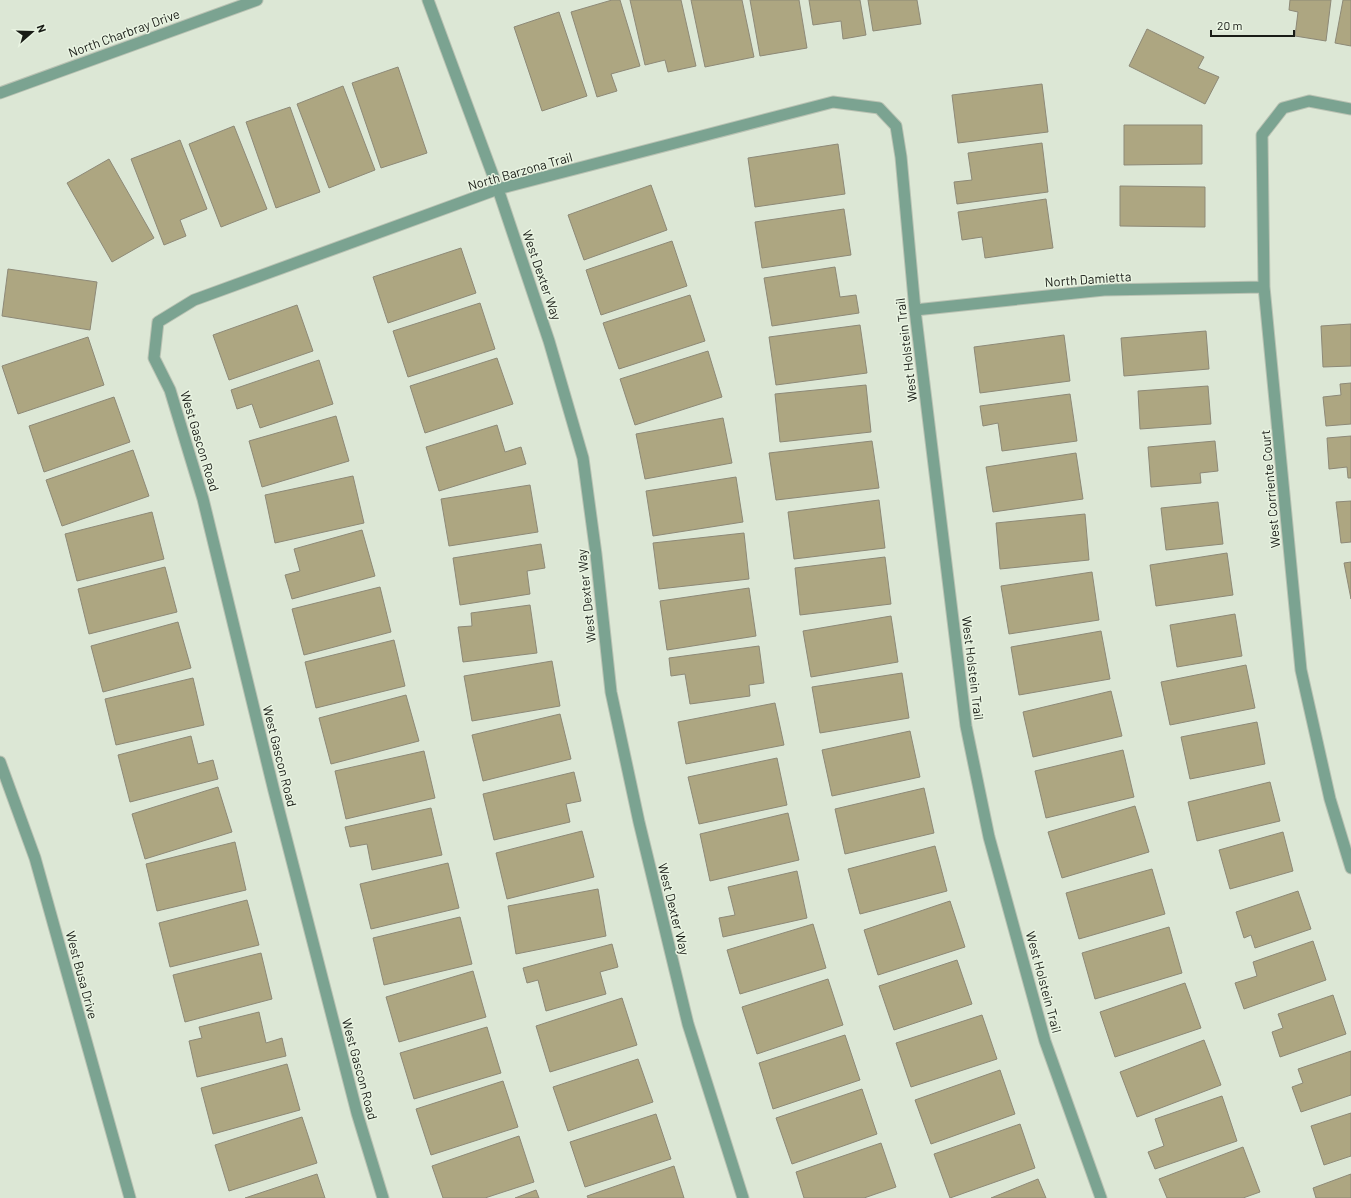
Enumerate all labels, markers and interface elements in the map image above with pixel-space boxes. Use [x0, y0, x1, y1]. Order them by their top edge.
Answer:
street label: North Charbray Drive [66, 5, 182, 61]
north arrow [12, 12, 52, 52]
scale bar [1211, 12, 1294, 38]
text: 20 m [1217, 18, 1243, 32]
text: N [35, 23, 49, 34]
street label: North Barzona Trail [466, 148, 574, 194]
street label: West Dexter Way [519, 228, 565, 322]
street label: North Damietta [1044, 268, 1132, 290]
street label: West Holstein Trail [892, 297, 920, 403]
street label: West Gascon Road [177, 389, 223, 493]
street label: West Corriente Court [1257, 429, 1283, 549]
street label: West Dexter Way [573, 548, 599, 644]
street label: West Holstein Trail [959, 615, 987, 721]
street label: West Gascon Road [260, 704, 300, 808]
street label: West Dexter Way [655, 861, 693, 957]
street label: West Busa Drive [63, 929, 101, 1021]
street label: West Holstein Trail [1023, 929, 1065, 1035]
street label: West Gascon Road [339, 1017, 381, 1121]

